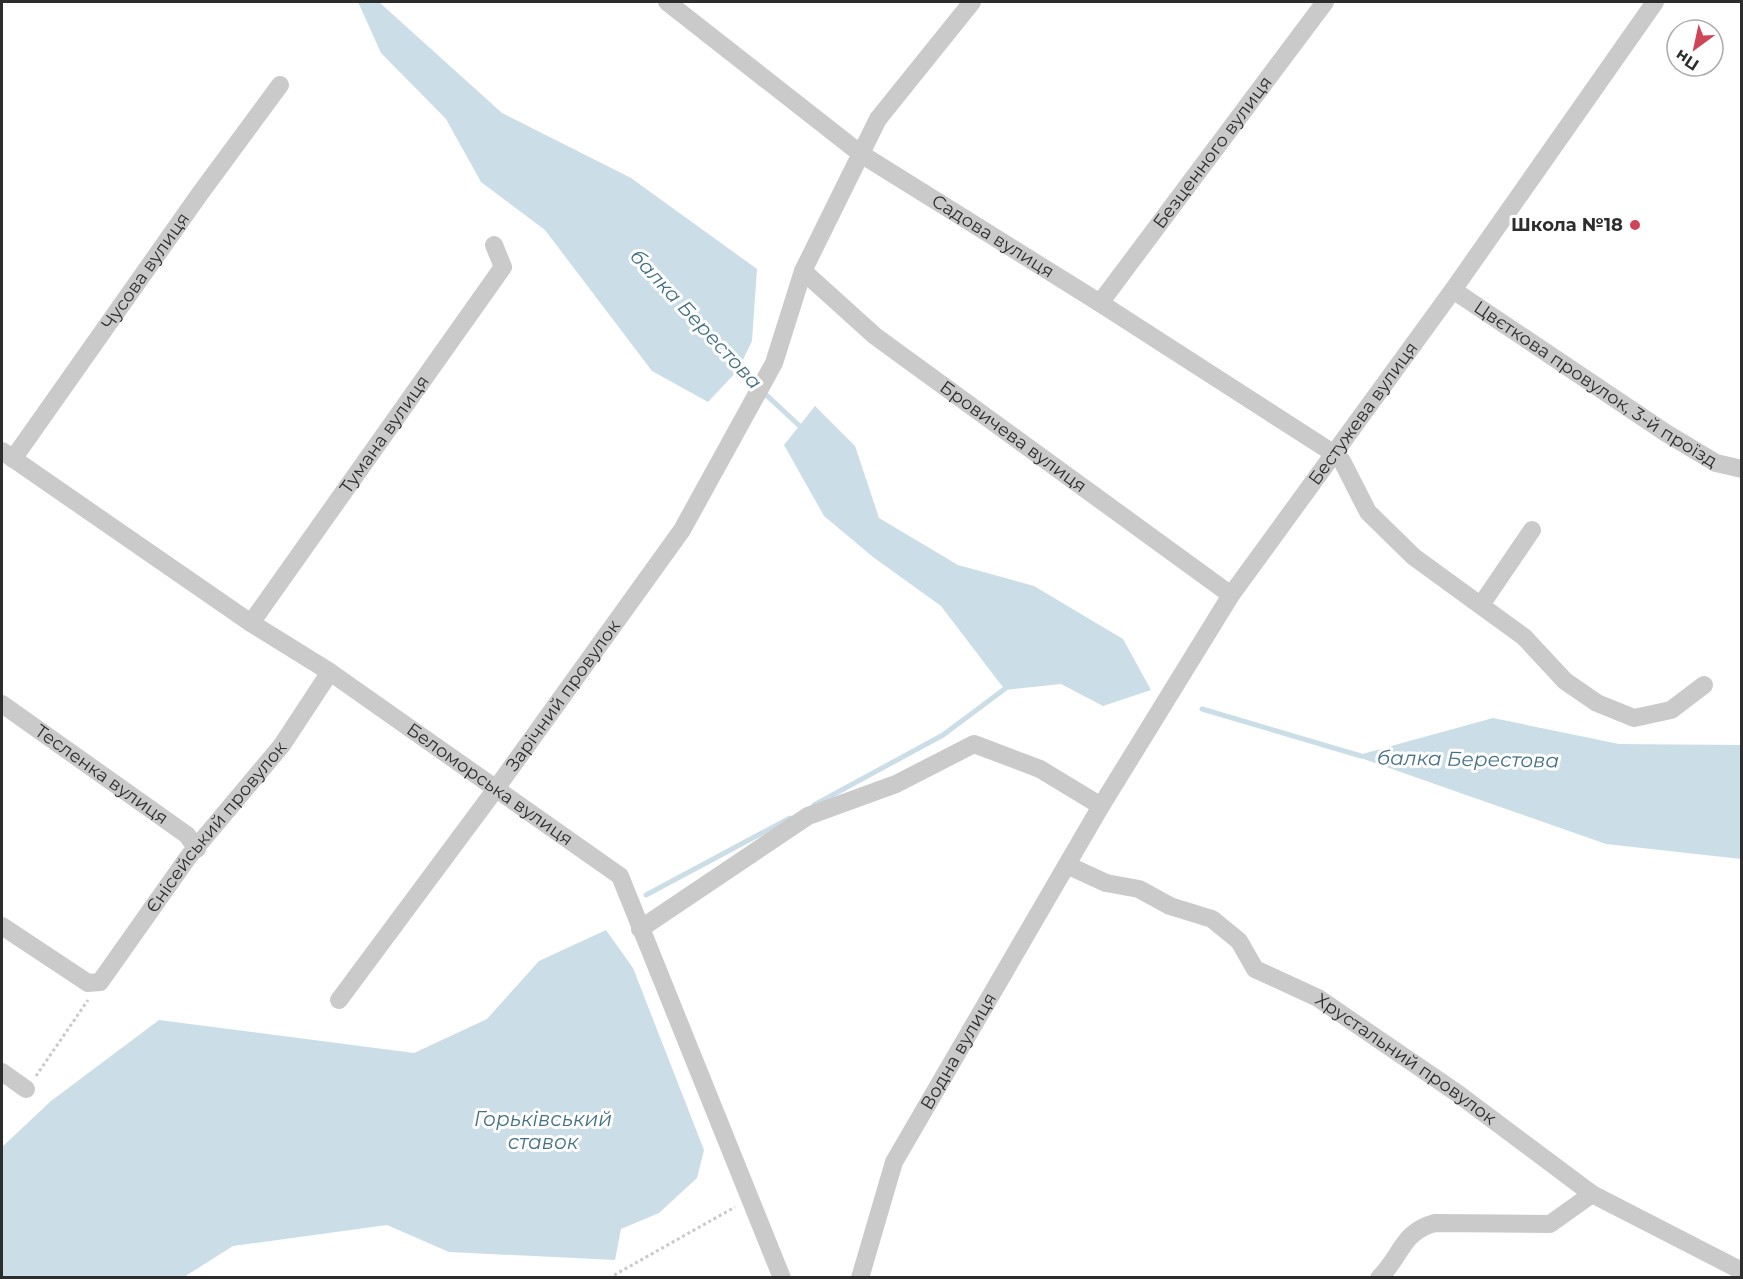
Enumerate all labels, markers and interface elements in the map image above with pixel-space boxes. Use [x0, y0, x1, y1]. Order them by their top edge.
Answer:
north arrow [1665, 18, 1725, 78]
text: Пн [1672, 46, 1702, 75]
street label: Безценного вулиця [1148, 72, 1277, 233]
street label: Садова вулиця [928, 190, 1058, 283]
street label: Чусова вулиця [97, 208, 194, 334]
place label: Школа №18 [1511, 214, 1623, 236]
marker: Школа №18 [1628, 218, 1642, 232]
water label: балка Берестова [625, 244, 767, 394]
street label: Цвєткова провулок, 3-й проїзд [1470, 296, 1722, 472]
street label: Бестужева вулиця [1304, 338, 1423, 489]
street label: Тумана вулиця [335, 371, 434, 498]
street label: Бровичева вулиця [936, 376, 1091, 497]
street label: Зарічний провулок [501, 615, 625, 776]
street label: Беломорська вулиця [402, 718, 577, 850]
street label: Тесленка вулиця [31, 720, 173, 829]
street label: Єнісейський провулок [141, 736, 292, 917]
water label: балка Берестова [1377, 745, 1559, 773]
street label: Хрустальний провулок [1311, 988, 1501, 1130]
street label: Водна вулиця [916, 989, 1001, 1114]
water label: Горьківський ставок [474, 1107, 612, 1154]

